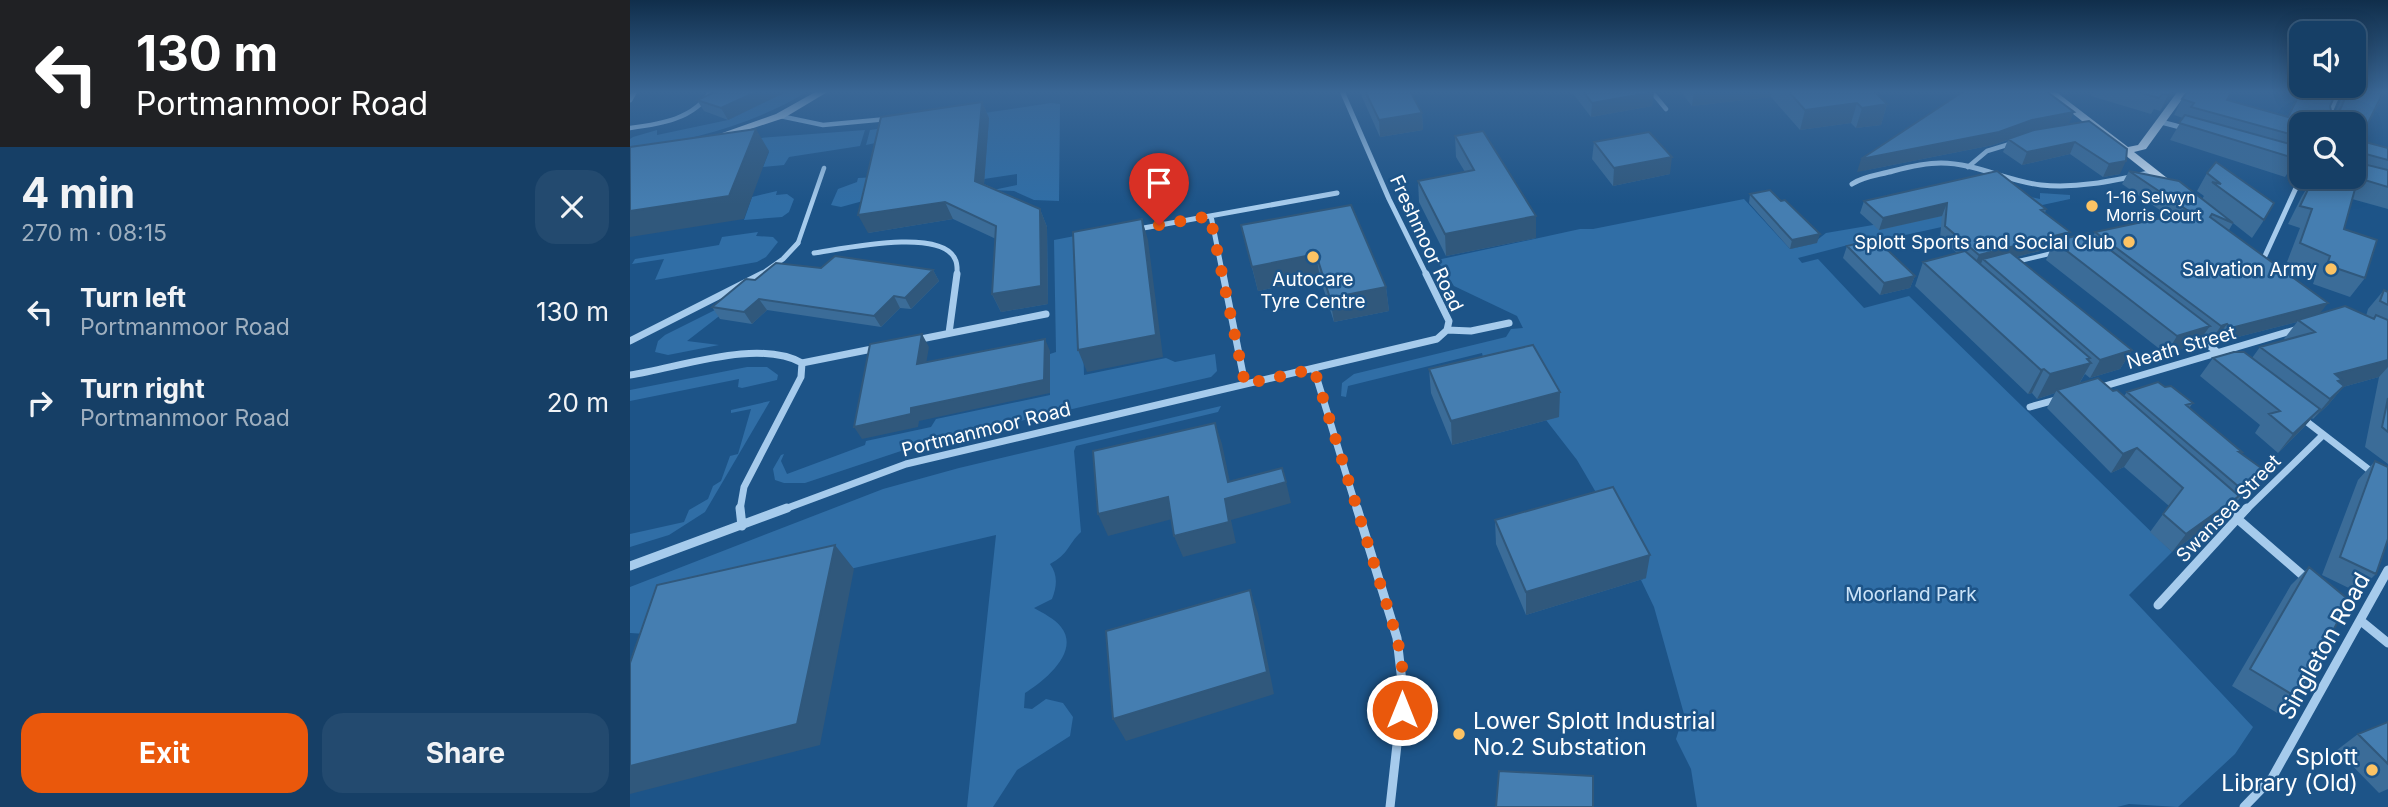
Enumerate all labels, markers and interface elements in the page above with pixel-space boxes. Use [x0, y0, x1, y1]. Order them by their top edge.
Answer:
map controls [2289, 21, 2366, 189]
button: sound [2289, 21, 2366, 98]
text: 130 m [136, 24, 278, 83]
icon: left [21, 28, 112, 119]
text: Portmanmoor Road [136, 84, 428, 123]
button: search [2289, 112, 2366, 189]
pin [1129, 153, 1189, 225]
icon: arrive [1140, 164, 1178, 202]
text: 4 min [21, 167, 135, 218]
button: close [535, 170, 609, 244]
street label: Freshmoor Road [1385, 171, 1468, 315]
place label: 1-16 Selwyn Morris Court [2106, 187, 2202, 225]
marker: 1-16 Selwyn Morris Court [2084, 198, 2100, 214]
text: 270 m · 08:15 [21, 219, 167, 247]
place label: Splott Sports and Social Club [1854, 231, 2115, 254]
marker: Splott Sports and Social Club [2121, 234, 2137, 250]
marker: Autocare Tyre Centre [1305, 249, 1321, 265]
place label: Salvation Army [2182, 258, 2317, 281]
marker: Salvation Army [2323, 261, 2339, 277]
place label: Autocare Tyre Centre [1260, 268, 1366, 313]
text: Turn left [80, 282, 186, 313]
icon: left [21, 293, 59, 331]
text: 130 m [536, 296, 609, 327]
text: Portmanmoor Road [80, 313, 290, 341]
street label: Neath Street [2124, 321, 2238, 374]
text: Turn right [80, 373, 205, 404]
icon: right [21, 384, 59, 422]
text: 20 m [547, 387, 609, 418]
street label: Portmanmoor Road [899, 397, 1073, 462]
text: Portmanmoor Road [80, 404, 290, 432]
street label: Swansea Street [2171, 450, 2285, 567]
street label: Singleton Road [2272, 568, 2376, 724]
park label: Moorland Park [1845, 583, 1977, 606]
position arrow [1365, 673, 1439, 747]
place label: Lower Splott Industrial No.2 Substation [1473, 707, 1716, 761]
button: Exit [21, 713, 308, 793]
button: Share [322, 713, 609, 793]
marker: Lower Splott Industrial No.2 Substation [1451, 726, 1467, 742]
place label: Splott Library (Old) [2221, 743, 2358, 797]
marker: Splott Library (Old) [2364, 762, 2380, 778]

